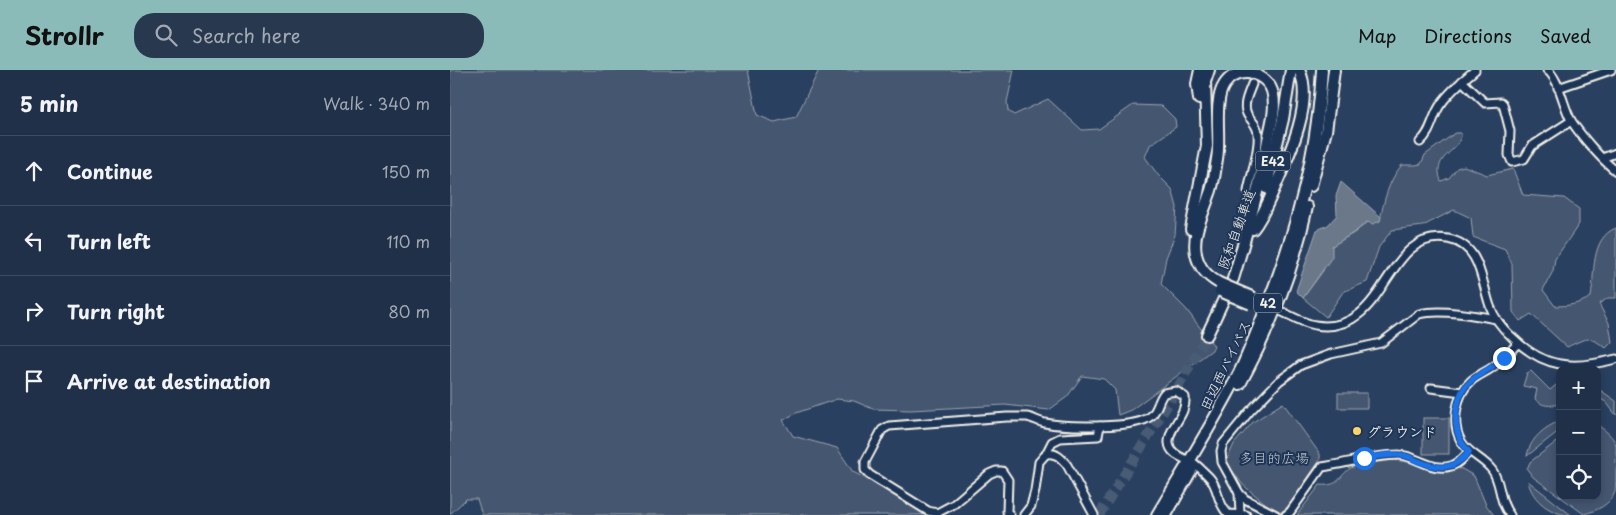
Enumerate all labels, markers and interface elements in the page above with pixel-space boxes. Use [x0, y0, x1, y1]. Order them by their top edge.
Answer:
search box [134, 13, 484, 58]
text: Strollr [25, 17, 104, 53]
icon: search [152, 21, 180, 49]
text: Search here [192, 21, 301, 49]
text: Map [1358, 22, 1396, 49]
text: Directions [1424, 22, 1512, 49]
text: Saved [1540, 22, 1591, 49]
text: 5 min [20, 87, 78, 119]
text: Walk · 340 m [323, 91, 430, 115]
road number: E42 [1256, 152, 1290, 170]
icon: ahead [20, 157, 48, 185]
text: Continue [67, 157, 153, 185]
text: 150 m [382, 159, 430, 183]
street label: 阪和自動車道 [1212, 186, 1260, 272]
icon: left [20, 227, 48, 255]
text: Turn left [67, 227, 151, 255]
text: 110 m [387, 229, 430, 253]
road number: 42 [1254, 294, 1282, 312]
icon: right [20, 297, 48, 325]
text: Turn right [67, 297, 165, 325]
text: 80 m [388, 299, 430, 323]
street label: 田辺西バイパス [1194, 316, 1256, 414]
route end [1493, 347, 1516, 370]
map controls [1556, 365, 1601, 500]
button: + [1556, 365, 1601, 410]
icon: arrive [20, 367, 48, 395]
text: Arrive at destination [67, 367, 271, 395]
button: − [1556, 410, 1601, 455]
place label: グラウンド [1367, 421, 1437, 442]
marker: グラウンド [1351, 425, 1363, 437]
park label: 多目的広場 [1239, 447, 1309, 468]
route start [1353, 447, 1376, 470]
button: locate [1556, 455, 1601, 500]

